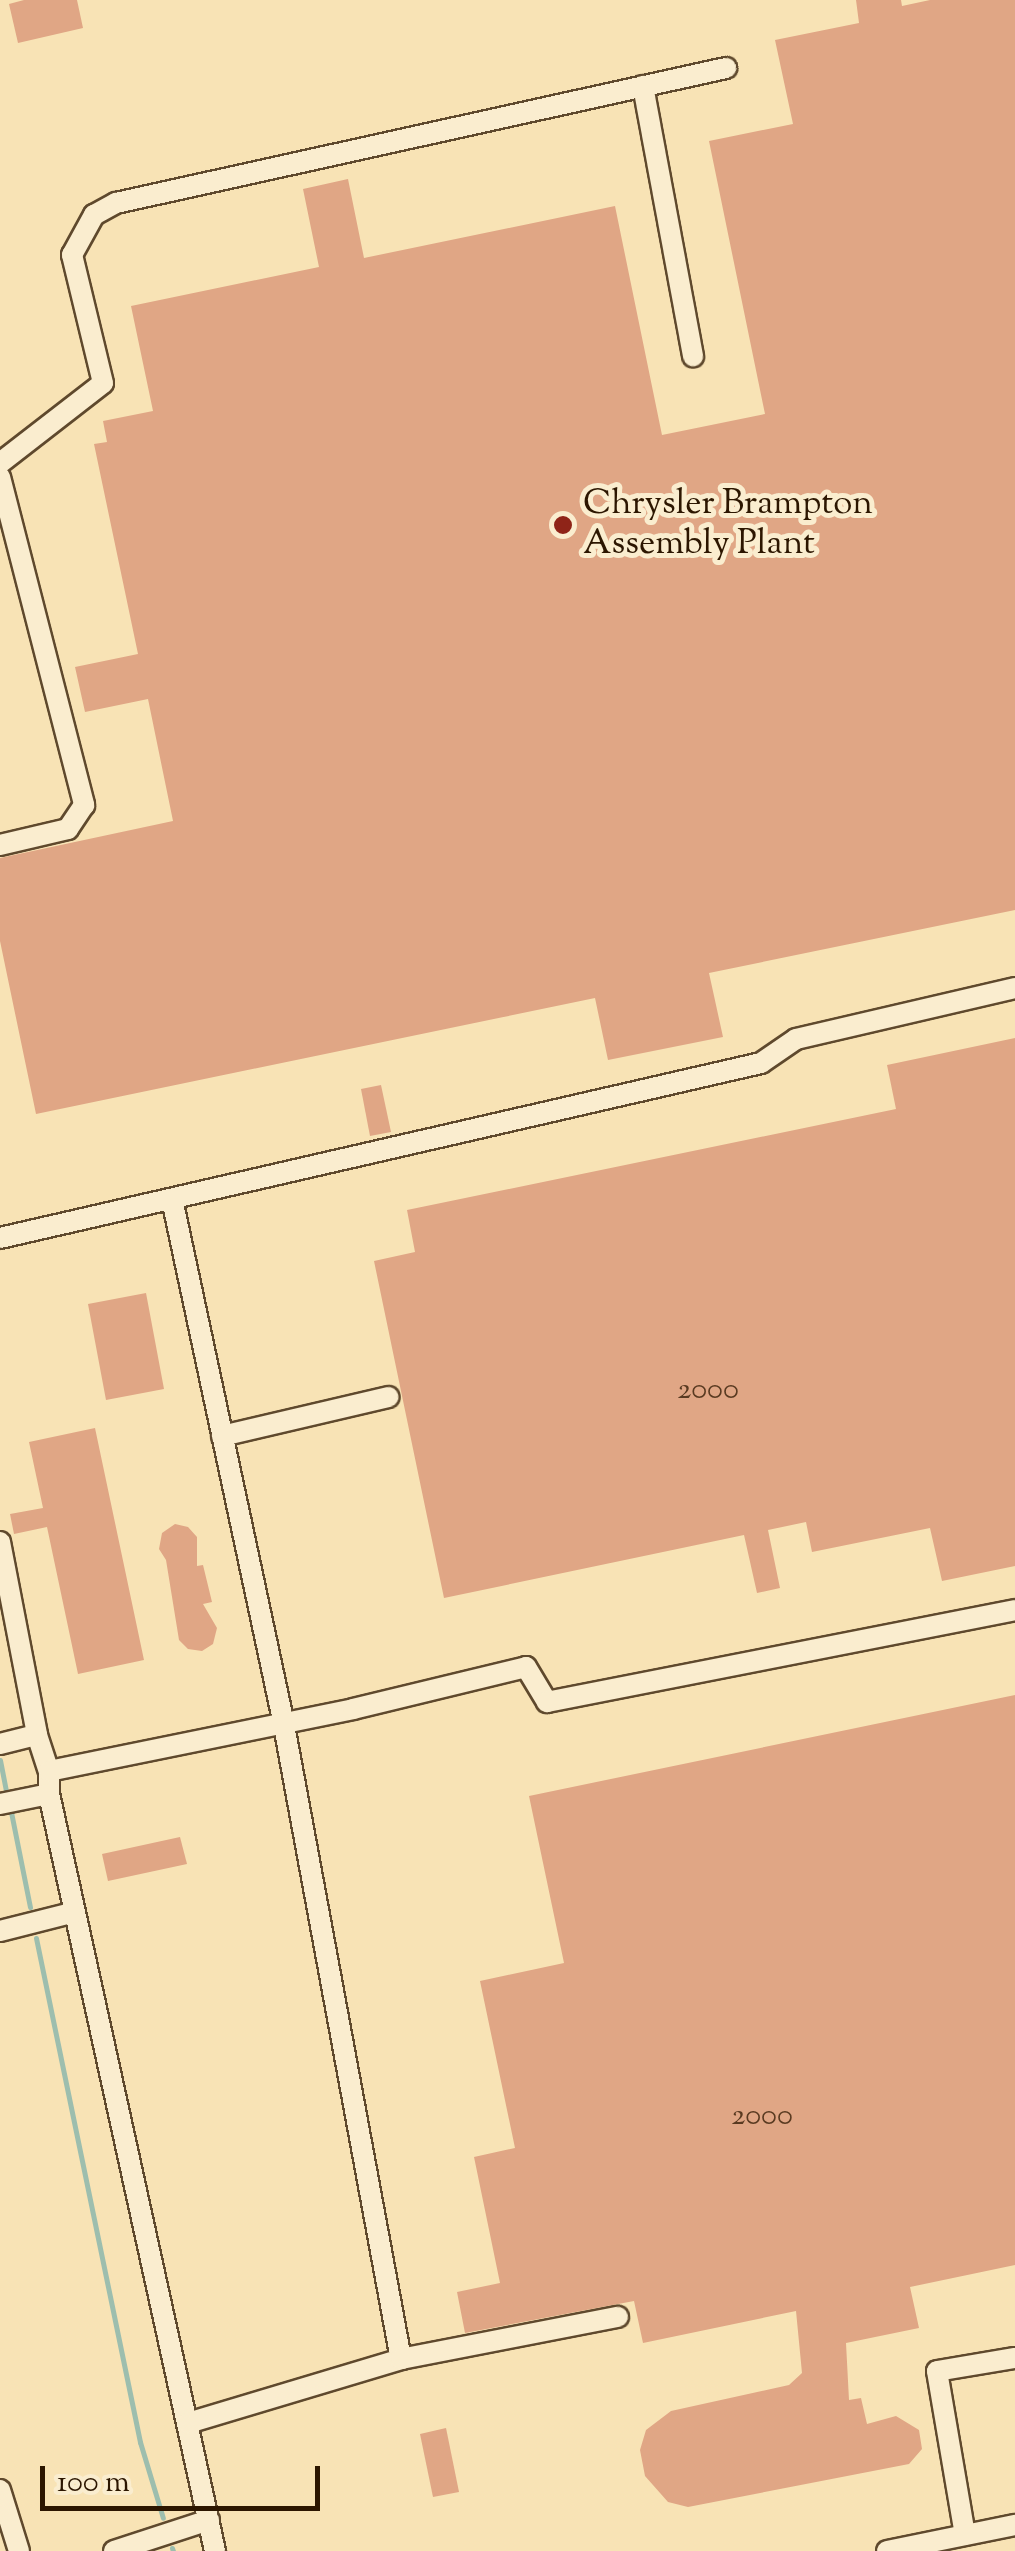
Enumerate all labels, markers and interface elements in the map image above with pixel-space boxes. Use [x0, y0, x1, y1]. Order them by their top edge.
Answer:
place label: Chrysler Brampton Assembly Plant [583, 484, 873, 566]
marker: Chrysler Brampton Assembly Plant [552, 514, 574, 536]
house number: 2000 [677, 1373, 739, 1409]
house number: 2000 [731, 2099, 793, 2135]
scale bar [45, 2446, 325, 2508]
text: 100 m [57, 2462, 130, 2505]

